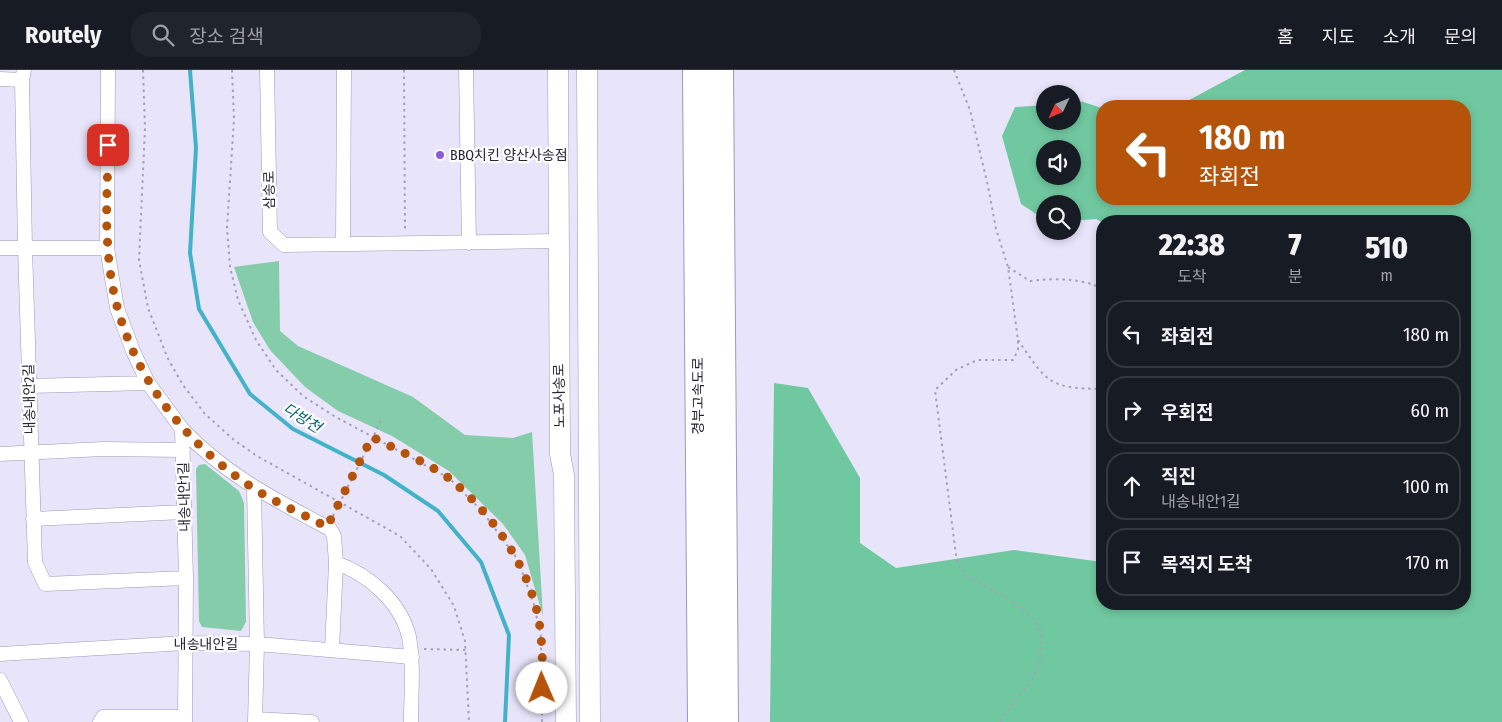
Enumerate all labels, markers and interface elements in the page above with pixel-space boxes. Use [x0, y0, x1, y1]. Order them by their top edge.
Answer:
search box [131, 12, 481, 57]
text: Routely [25, 21, 101, 49]
icon: search [149, 21, 177, 49]
text: 장소 검색 [189, 25, 264, 48]
text: 홈 [1277, 26, 1294, 48]
text: 지도 [1322, 26, 1355, 48]
text: 소개 [1383, 26, 1416, 48]
text: 문의 [1444, 26, 1477, 48]
north arrow [1036, 85, 1081, 130]
map controls [1036, 85, 1081, 240]
text: 180 m [1199, 116, 1285, 158]
icon: left [1116, 120, 1181, 185]
pin [87, 124, 129, 166]
icon: arrive [94, 131, 122, 159]
button: sound [1036, 140, 1081, 185]
place label: BBQ치킨 양산사송점 [450, 147, 568, 164]
marker: BBQ치킨 양산사송점 [434, 149, 446, 161]
text: 좌회전 [1199, 163, 1260, 190]
street label: 삼송로 [261, 170, 278, 209]
button: search [1036, 195, 1081, 240]
text: 22:38 [1159, 227, 1225, 263]
text: 7 [1289, 227, 1302, 263]
text: 510 [1365, 230, 1408, 266]
text: m [1381, 266, 1393, 285]
text: 도착 [1177, 267, 1207, 286]
text: 분 [1288, 267, 1302, 286]
icon: left [1118, 320, 1146, 348]
text: 180 m [1403, 323, 1449, 346]
text: 좌회전 [1161, 325, 1213, 348]
street label: 경부고속도로 [690, 357, 707, 435]
street label: 내송내안2길 [20, 364, 39, 434]
street label: 노포사송로 [550, 364, 569, 428]
icon: right [1118, 396, 1146, 424]
water label: 다방천 [280, 399, 326, 438]
text: 60 m [1411, 399, 1449, 422]
text: 우회전 [1161, 401, 1213, 424]
street label: 내송내안1길 [175, 462, 194, 532]
text: 직진 [1161, 465, 1196, 488]
icon: ahead [1118, 472, 1146, 500]
text: 100 m [1403, 475, 1449, 498]
text: 내송내안1길 [1161, 492, 1241, 511]
icon: arrive [1118, 548, 1146, 576]
text: 170 m [1405, 551, 1449, 574]
text: 목적지 도착 [1161, 553, 1252, 576]
street label: 내송내안길 [174, 636, 238, 653]
position arrow [515, 661, 567, 713]

